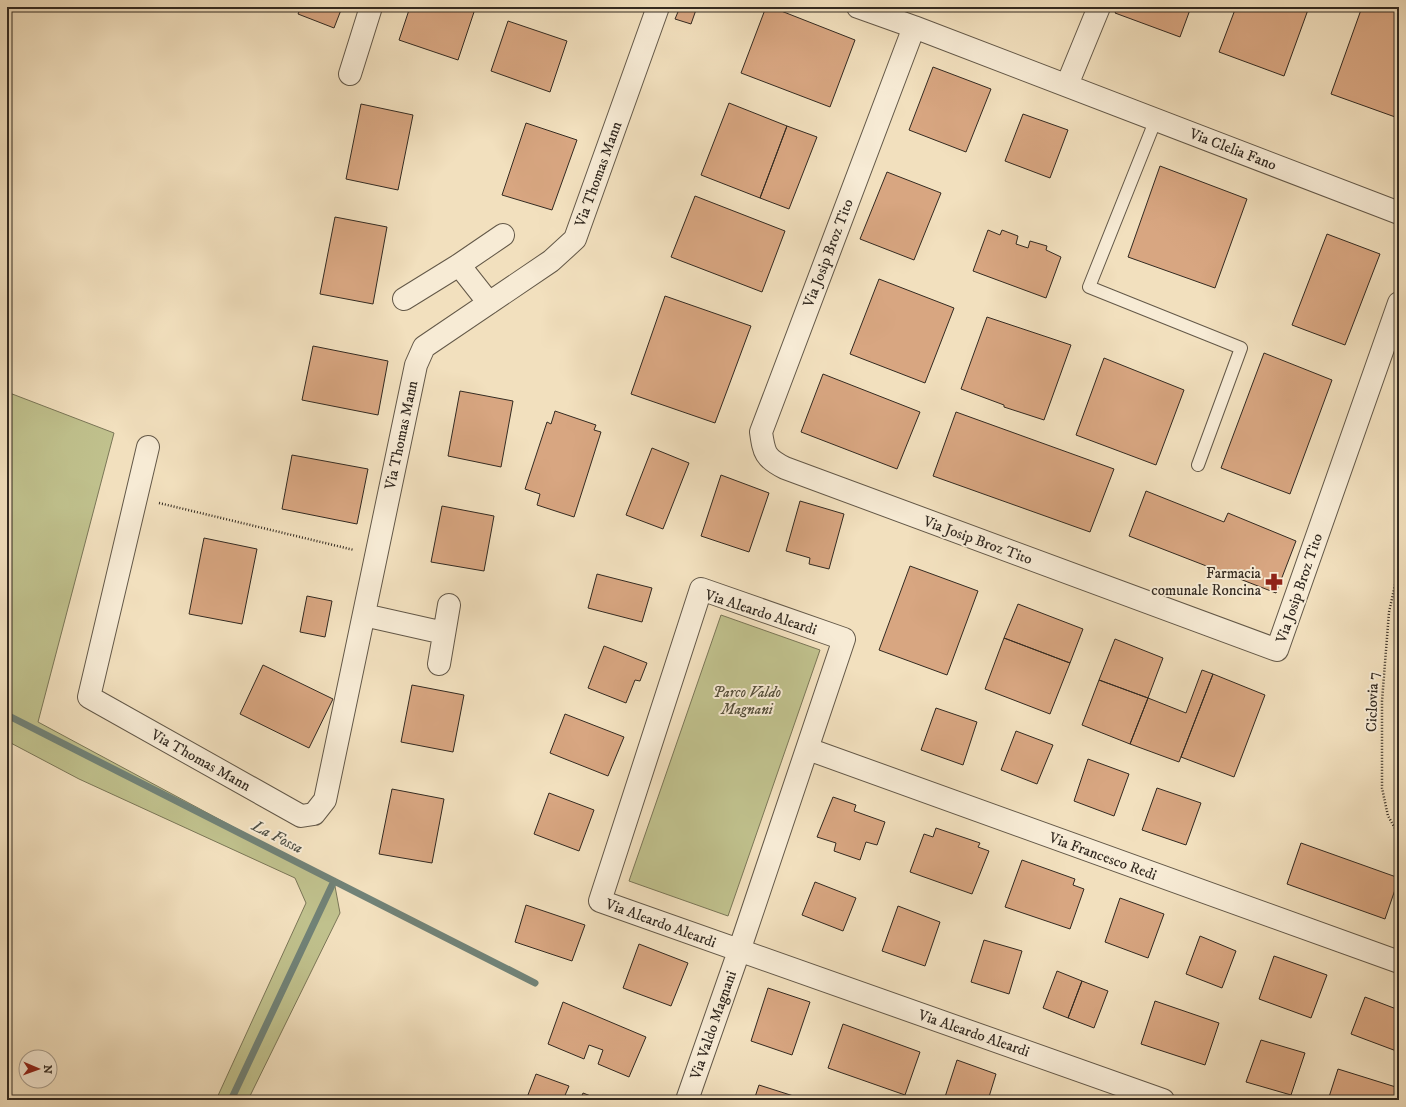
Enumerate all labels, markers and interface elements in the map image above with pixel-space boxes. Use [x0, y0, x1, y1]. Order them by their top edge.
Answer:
street label: Via Thomas Mann [570, 119, 626, 230]
street label: Via Clelia Fano [1186, 124, 1279, 175]
street label: Via Josip Broz Tito [799, 196, 858, 311]
street label: Via Thomas Mann [380, 379, 422, 492]
street label: Via Josip Broz Tito [920, 512, 1035, 569]
street label: Via Josip Broz Tito [1272, 531, 1327, 646]
place label: Farmacia comunale Roncina [1151, 564, 1262, 600]
pharmacy icon: Farmacia comunale Roncina [1264, 572, 1284, 592]
street label: Via Aleardo Aleardi [702, 585, 819, 640]
street label: Ciclovia 7 [1362, 672, 1383, 732]
park label: Parco Valdo Magnani [713, 683, 782, 719]
street label: Via Thomas Mann [147, 725, 254, 796]
water label: La Fossa [248, 815, 306, 858]
street label: Via Francesco Redi [1045, 828, 1159, 885]
street label: Via Aleardo Aleardi [602, 894, 719, 952]
street label: Via Valdo Magnani [686, 968, 741, 1083]
street label: Via Aleardo Aleardi [915, 1005, 1032, 1061]
north arrow [18, 1049, 58, 1089]
text: N [40, 1065, 54, 1074]

